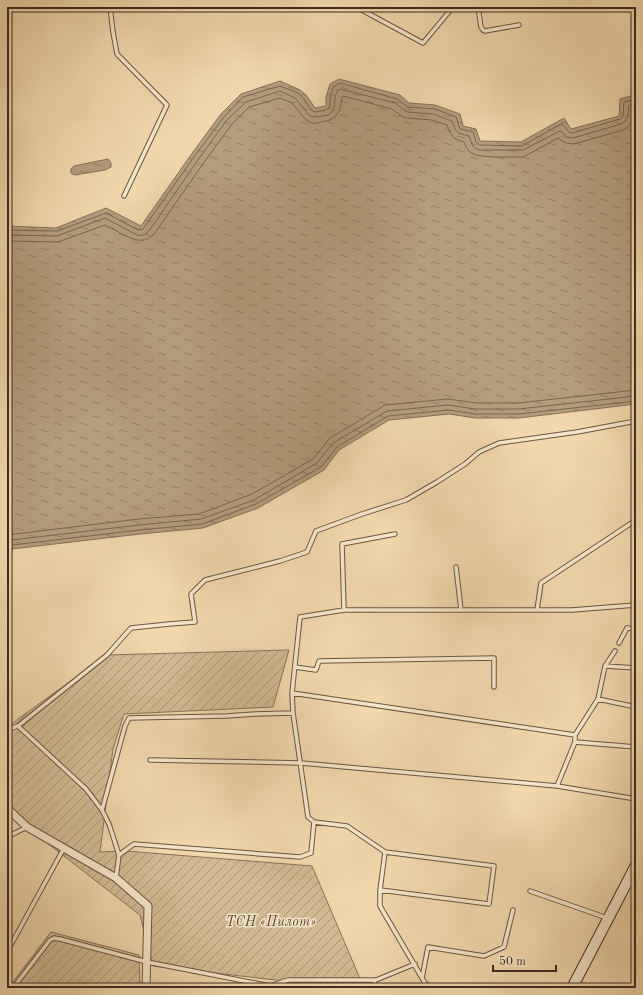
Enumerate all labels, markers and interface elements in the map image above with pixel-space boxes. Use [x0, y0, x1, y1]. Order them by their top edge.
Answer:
park label: ТСН «Пилот» [226, 915, 316, 929]
scale bar [493, 947, 556, 973]
text: 50 m [499, 955, 526, 968]

